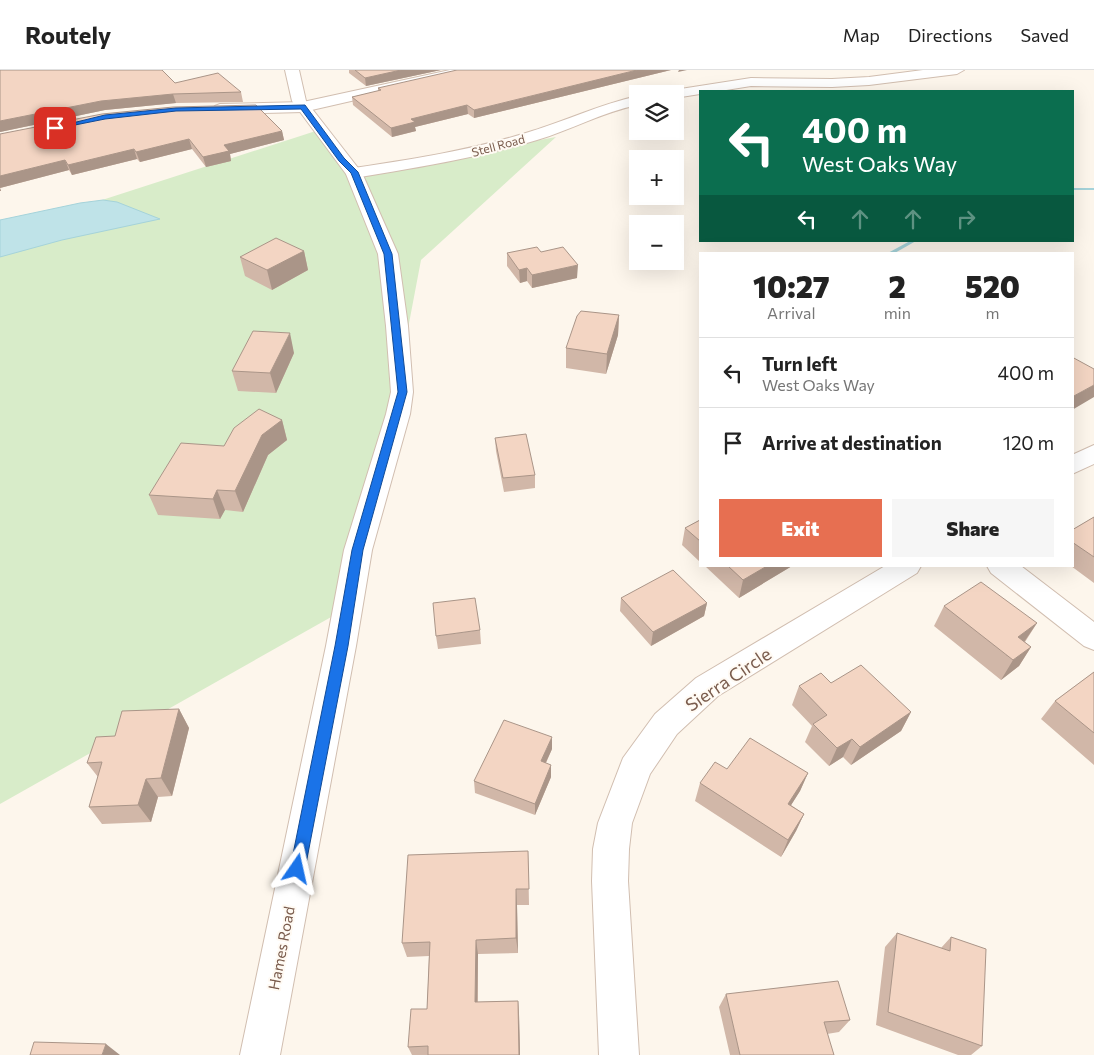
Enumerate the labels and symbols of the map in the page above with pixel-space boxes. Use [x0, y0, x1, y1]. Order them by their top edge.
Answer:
pin [34, 107, 76, 149]
street label: Stell Road [470, 131, 526, 159]
street label: Sierra Circle [681, 642, 775, 716]
position arrow [270, 842, 322, 894]
street label: Hames Road [264, 905, 298, 991]

